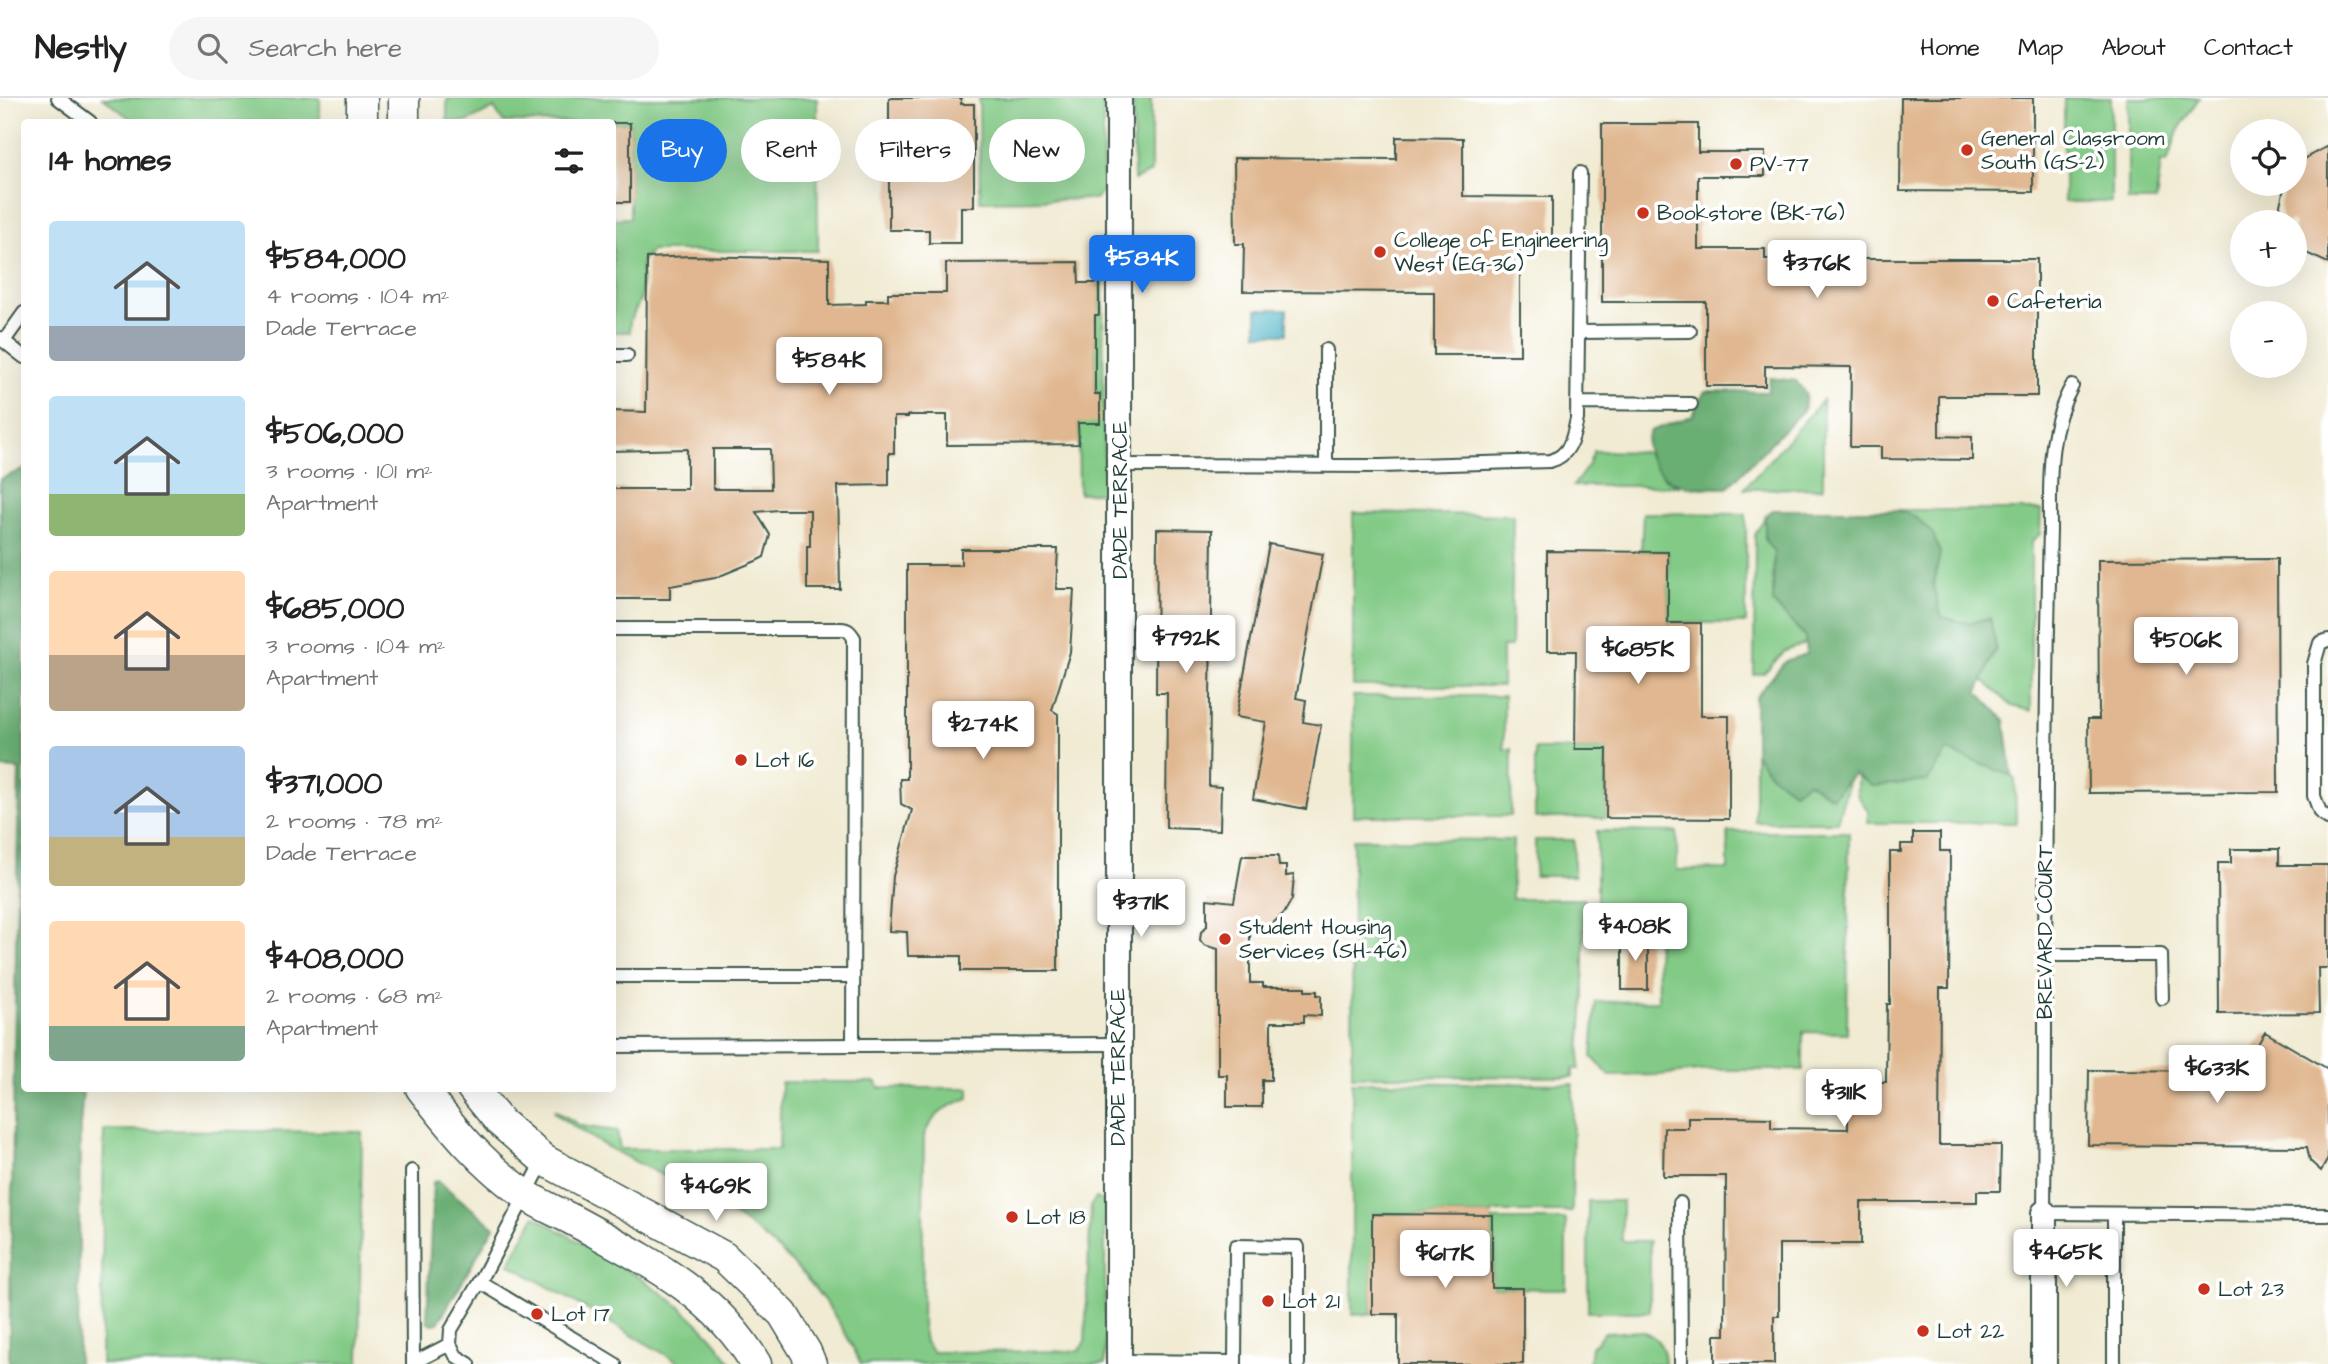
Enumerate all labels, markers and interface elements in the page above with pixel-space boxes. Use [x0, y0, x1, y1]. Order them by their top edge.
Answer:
search box [169, 17, 659, 80]
text: Nestly [35, 25, 127, 71]
icon: search [193, 29, 231, 67]
text: Search here [249, 30, 402, 66]
text: Home [1920, 31, 1980, 65]
text: Map [2018, 31, 2063, 65]
text: About [2101, 31, 2166, 65]
text: Contact [2204, 31, 2293, 65]
chip: Buy [637, 119, 727, 182]
chip: Rent [741, 119, 841, 182]
chip: Filters [855, 119, 975, 182]
chip: New [989, 119, 1085, 182]
map controls [2230, 119, 2307, 378]
button: locate [2230, 119, 2307, 196]
place label: General Classroom South (GS-2) [1981, 124, 2165, 177]
text: 14 homes [49, 140, 172, 182]
icon: filters [550, 142, 588, 180]
marker: General Classroom South (GS-2) [1959, 142, 1975, 158]
place label: PV-77 [1750, 150, 1809, 179]
marker: PV-77 [1728, 156, 1744, 172]
place label: Bookstore (BK-76) [1657, 199, 1845, 228]
marker: Bookstore (BK-76) [1635, 205, 1651, 221]
button: + [2230, 210, 2307, 287]
place label: College of Engineering West (EG-36) [1394, 226, 1608, 279]
pin: $584K [1093, 236, 1191, 295]
text: $584,000 [266, 238, 406, 280]
pin: $376K [1768, 240, 1866, 300]
text: $584K [1105, 242, 1179, 274]
marker: College of Engineering West (EG-36) [1372, 244, 1388, 260]
text: $376K [1783, 247, 1851, 279]
icon: home [105, 249, 189, 333]
text: 4 rooms · 104 m² [266, 280, 449, 312]
place label: Cafeteria [2007, 287, 2102, 316]
marker: Cafeteria [1985, 293, 2001, 309]
button: − [2230, 301, 2307, 378]
text: Dade Terrace [266, 312, 417, 344]
pin: $584K [780, 338, 878, 397]
text: $584K [792, 344, 866, 376]
text: $506,000 [266, 413, 404, 455]
street label: DADE TERRACE [1106, 421, 1135, 579]
icon: home [105, 424, 189, 508]
text: 3 rooms · 101 m² [266, 455, 433, 487]
text: Apartment [266, 487, 378, 519]
text: $685,000 [266, 588, 404, 630]
icon: home [105, 599, 189, 683]
pin: $792K [1137, 616, 1235, 675]
pin: $506K [2137, 618, 2235, 677]
text: $792K [1152, 622, 1220, 654]
text: $506K [2150, 624, 2222, 656]
pin: $685K [1589, 626, 1687, 686]
text: 3 rooms · 104 m² [266, 630, 445, 662]
text: $685K [1602, 633, 1674, 665]
text: Apartment [266, 662, 378, 694]
pin: $274K [934, 702, 1032, 761]
text: $274K [948, 708, 1018, 740]
place label: Lot 16 [755, 746, 814, 775]
marker: Lot 16 [733, 752, 749, 768]
text: $371,000 [266, 763, 382, 805]
icon: home [105, 774, 189, 858]
text: 2 rooms · 78 m² [266, 805, 443, 837]
text: Dade Terrace [266, 837, 417, 869]
street label: BREVARD COURT [2031, 844, 2060, 1019]
pin: $371K [1092, 880, 1190, 939]
text: $371K [1113, 886, 1169, 918]
pin: $408K [1586, 904, 1684, 963]
text: $408K [1599, 910, 1671, 942]
place label: Student Housing Services (SH-46) [1239, 913, 1407, 966]
marker: Student Housing Services (SH-46) [1217, 931, 1233, 947]
text: $408,000 [266, 938, 404, 980]
icon: home [105, 949, 189, 1033]
text: 2 rooms · 68 m² [266, 980, 443, 1012]
street label: DADE TERRACE [1104, 988, 1133, 1146]
text: Apartment [266, 1012, 378, 1044]
pin: $633K [2168, 1046, 2266, 1105]
text: $633K [2185, 1052, 2249, 1084]
pin: $311K [1795, 1070, 1893, 1129]
text: $311K [1822, 1076, 1866, 1108]
pin: $469K [667, 1164, 765, 1223]
text: $469K [681, 1170, 751, 1202]
place label: Lot 18 [1026, 1203, 1086, 1232]
marker: Lot 18 [1004, 1209, 1020, 1225]
pin: $617K [1396, 1230, 1494, 1290]
pin: $465K [2017, 1230, 2115, 1289]
text: $465K [2029, 1236, 2103, 1268]
text: $617K [1416, 1237, 1474, 1269]
place label: Lot 23 [2218, 1275, 2284, 1304]
marker: Lot 23 [2196, 1281, 2212, 1297]
place label: Lot 21 [1282, 1287, 1340, 1316]
marker: Lot 21 [1260, 1293, 1276, 1309]
place label: Lot 17 [551, 1300, 610, 1329]
marker: Lot 17 [529, 1306, 545, 1322]
place label: Lot 22 [1937, 1317, 2004, 1346]
marker: Lot 22 [1915, 1323, 1931, 1339]

